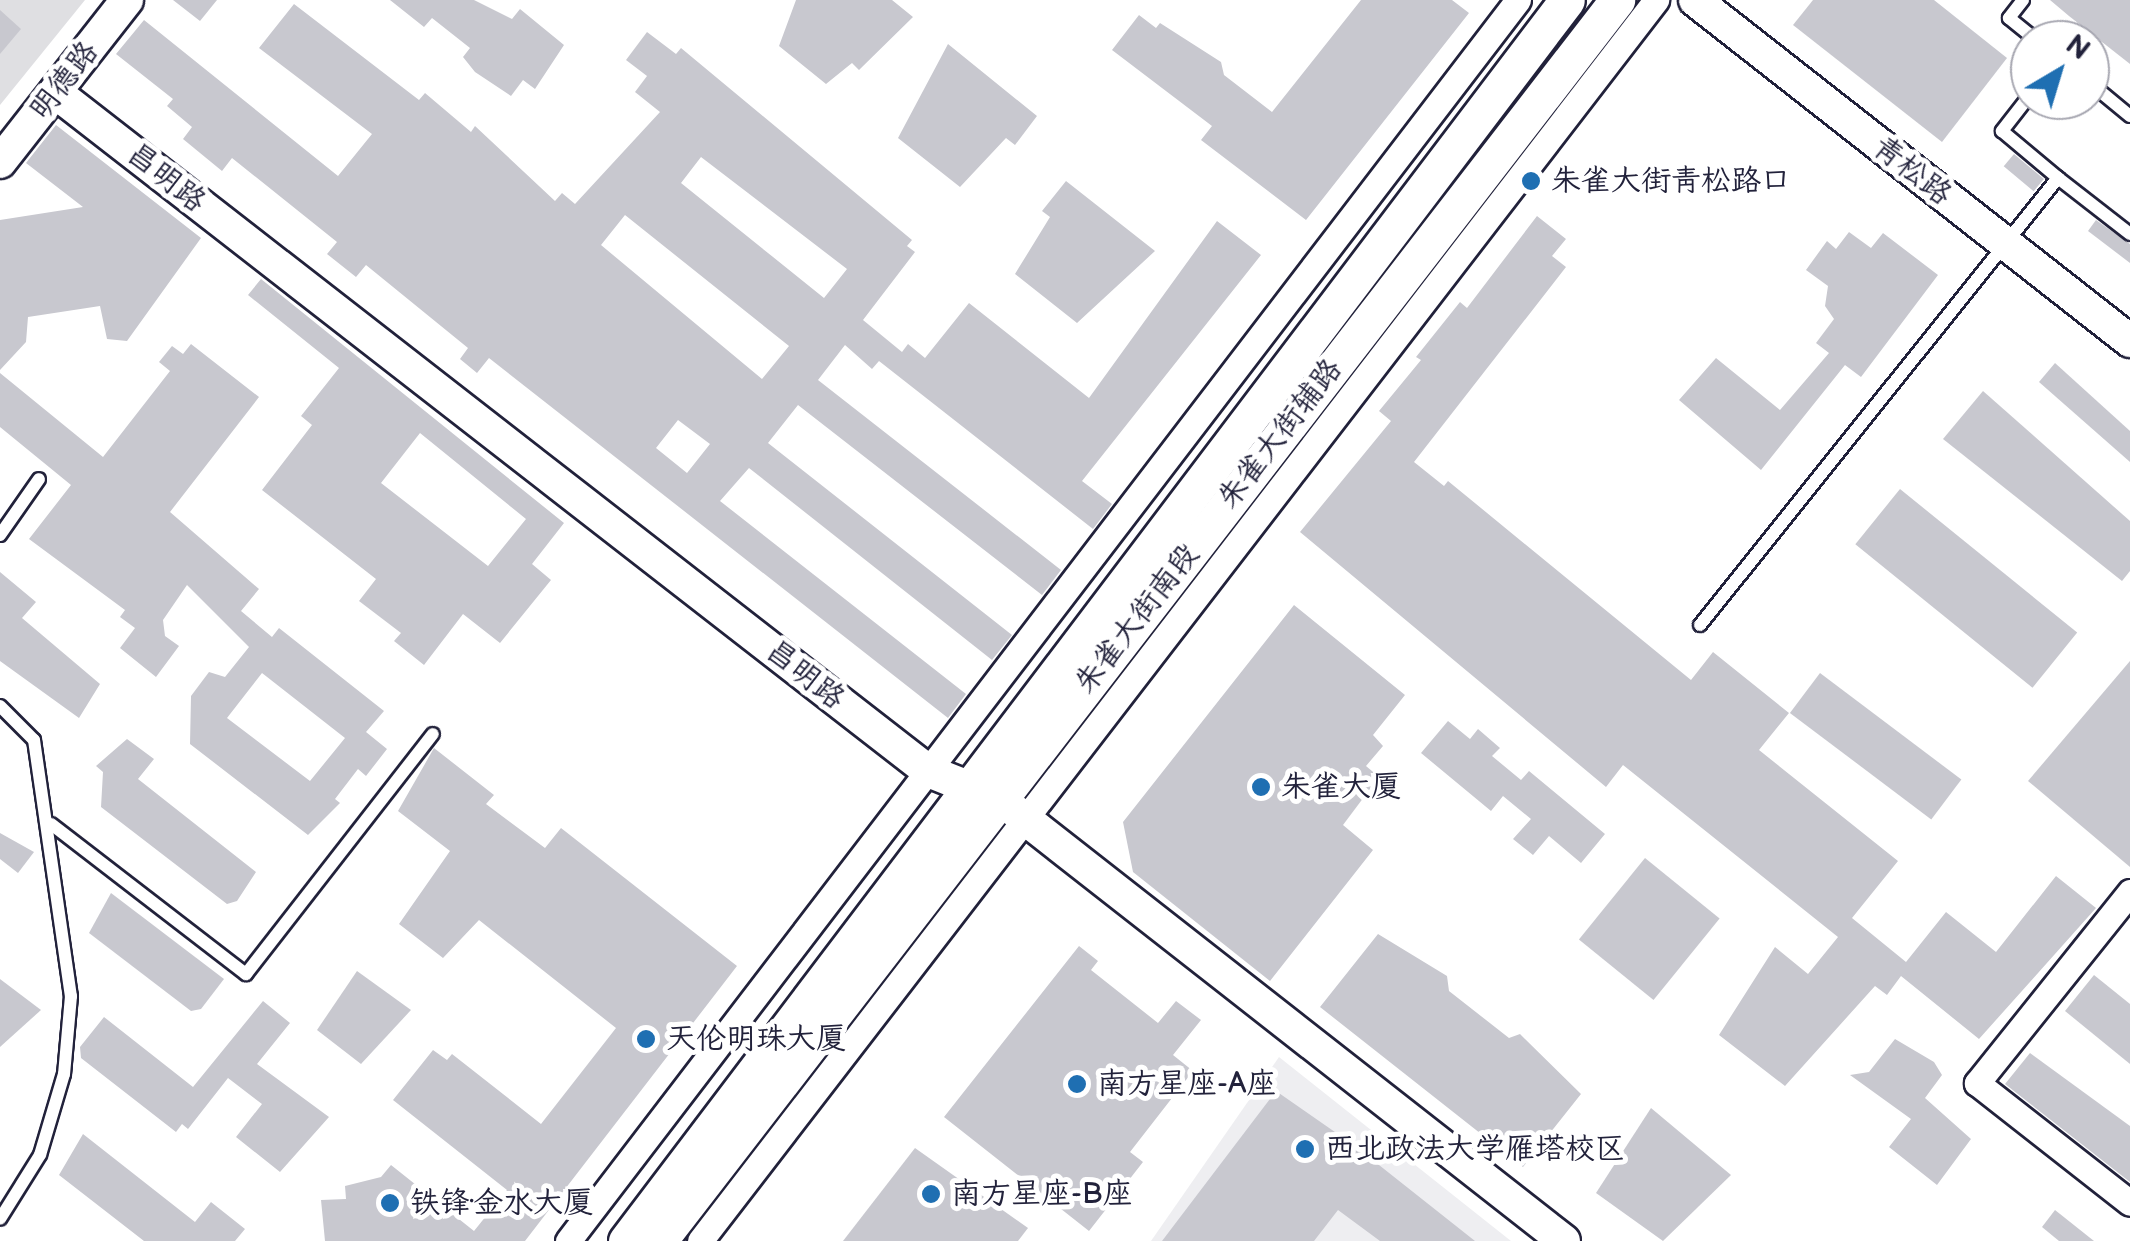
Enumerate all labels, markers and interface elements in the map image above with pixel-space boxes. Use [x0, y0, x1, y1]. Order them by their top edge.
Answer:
north arrow [2010, 20, 2110, 120]
text: N [2059, 28, 2096, 67]
street label: 明德路 [22, 34, 106, 128]
street label: 青松路 [1865, 129, 1959, 213]
street label: 昌明路 [119, 136, 213, 220]
place label: 朱雀大街青松路口 [1551, 163, 1791, 199]
marker: 朱雀大街青松路口 [1520, 170, 1542, 192]
street label: 朱雀大街辅路 [1210, 352, 1350, 516]
street label: 朱雀大街南段 [1067, 537, 1207, 701]
street label: 昌明路 [758, 633, 852, 717]
place label: 朱雀大厦 [1281, 769, 1401, 805]
marker: 朱雀大厦 [1250, 776, 1272, 798]
place label: 天伦明珠大厦 [666, 1021, 846, 1057]
marker: 天伦明珠大厦 [635, 1028, 657, 1050]
place label: 南方星座-A座 [1097, 1066, 1276, 1102]
marker: 南方星座-A座 [1066, 1073, 1088, 1095]
place label: 西北政法大学雁塔校区 [1325, 1131, 1625, 1167]
marker: 西北政法大学雁塔校区 [1294, 1138, 1316, 1160]
place label: 南方星座-B座 [951, 1176, 1133, 1212]
marker: 南方星座-B座 [920, 1183, 942, 1205]
place label: 铁锋·金水大厦 [410, 1185, 593, 1221]
marker: 铁锋·金水大厦 [379, 1192, 401, 1214]

